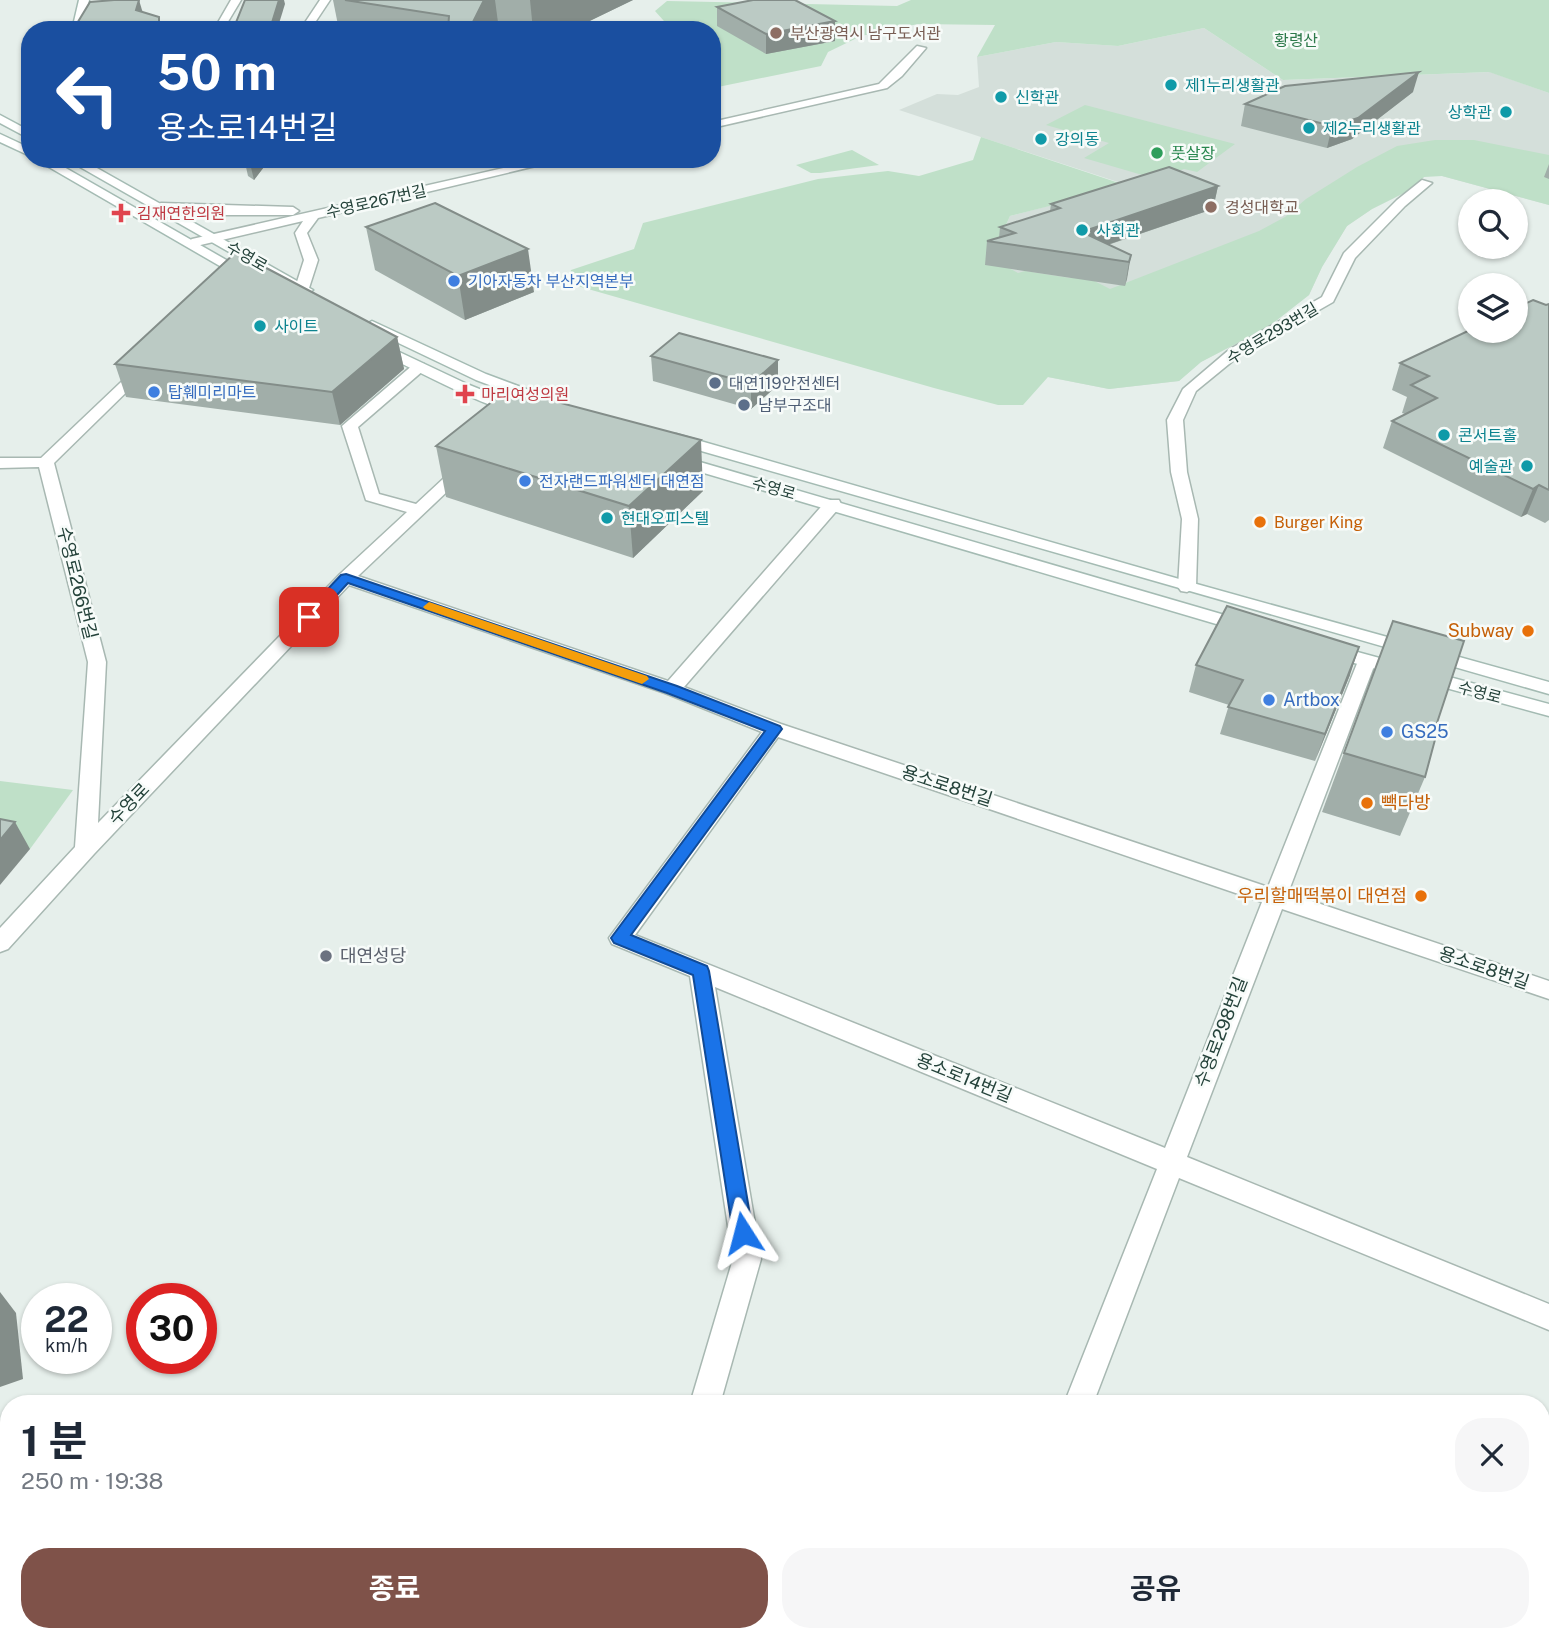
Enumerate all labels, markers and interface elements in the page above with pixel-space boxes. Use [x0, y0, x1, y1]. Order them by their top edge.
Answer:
place label: 부산광역시 남구도서관 [790, 24, 941, 43]
marker: 부산광역시 남구도서관 [768, 25, 784, 41]
park label: 황령산 [1274, 31, 1318, 50]
text: 50 m [157, 43, 277, 101]
icon: left [42, 49, 133, 140]
place label: 제1누리생활관 [1185, 76, 1280, 95]
marker: 제1누리생활관 [1163, 77, 1179, 93]
place label: 신학관 [1015, 88, 1059, 107]
marker: 신학관 [993, 89, 1009, 105]
place label: 상학관 [1448, 103, 1492, 122]
marker: 상학관 [1498, 104, 1514, 120]
text: 용소로14번길 [157, 109, 337, 146]
place label: 제2누리생활관 [1323, 119, 1421, 138]
marker: 제2누리생활관 [1301, 120, 1317, 136]
place label: 강의동 [1055, 130, 1099, 149]
marker: 강의동 [1033, 131, 1049, 147]
place label: 풋살장 [1171, 144, 1215, 163]
marker: 풋살장 [1149, 145, 1165, 161]
street label: 수영로267번길 [324, 181, 428, 222]
map controls [1458, 189, 1528, 343]
button: search [1458, 189, 1528, 259]
place label: 경성대학교 [1225, 198, 1299, 217]
marker: 경성대학교 [1203, 199, 1219, 215]
marker: 김재연한의원 [111, 203, 131, 223]
place label: 김재연한의원 [137, 204, 225, 223]
place label: 사회관 [1096, 221, 1140, 240]
marker: 사회관 [1074, 222, 1090, 238]
street label: 수영로 [223, 237, 271, 276]
place label: 기아자동차 부산지역본부 [468, 272, 634, 291]
marker: 기아자동차 부산지역본부 [446, 273, 462, 289]
button: layers [1458, 273, 1528, 343]
street label: 수영로293번길 [1223, 299, 1321, 368]
place label: 사이트 [274, 317, 318, 336]
marker: 사이트 [252, 318, 268, 334]
place label: 대연119안전센터 [729, 374, 840, 393]
marker: 대연119안전센터 [707, 375, 723, 391]
place label: 탑훼미리마트 [168, 383, 256, 402]
marker: 탑훼미리마트 [146, 384, 162, 400]
marker: 마리여성의원 [455, 384, 475, 404]
place label: 마리여성의원 [481, 385, 569, 404]
place label: 남부구조대 [758, 396, 832, 415]
marker: 남부구조대 [736, 397, 752, 413]
place label: 콘서트홀 [1458, 426, 1517, 445]
marker: 콘서트홀 [1436, 427, 1452, 443]
place label: 예술관 [1469, 457, 1513, 476]
marker: 예술관 [1519, 458, 1535, 474]
place label: 전자랜드파워센터 대연점 [539, 472, 705, 491]
marker: 전자랜드파워센터 대연점 [517, 473, 533, 489]
street label: 수영로 [750, 473, 798, 504]
place label: 현대오피스텔 [621, 509, 709, 528]
marker: 현대오피스텔 [599, 510, 615, 526]
place label: Burger King [1274, 513, 1363, 532]
marker: Burger King [1252, 514, 1268, 530]
street label: 수영로266번길 [53, 524, 102, 642]
pin [279, 587, 339, 647]
icon: arrive [290, 598, 328, 636]
place label: Subway [1448, 620, 1514, 641]
marker: Subway [1520, 623, 1536, 639]
street label: 수영로 [1456, 678, 1504, 707]
place label: Artbox [1283, 689, 1340, 710]
marker: Artbox [1261, 692, 1277, 708]
place label: GS25 [1401, 721, 1448, 742]
marker: GS25 [1379, 724, 1395, 740]
street label: 용소로8번길 [899, 761, 995, 810]
street label: 수영로 [104, 778, 153, 829]
place label: 빽다방 [1381, 792, 1431, 813]
marker: 빽다방 [1359, 795, 1375, 811]
place label: 우리할매떡볶이 대연점 [1237, 885, 1407, 906]
marker: 우리할매떡볶이 대연점 [1413, 888, 1429, 904]
street label: 용소로8번길 [1436, 942, 1532, 993]
place label: 대연성당 [340, 945, 406, 966]
marker: 대연성당 [318, 948, 334, 964]
street label: 수영로298번길 [1190, 974, 1251, 1090]
street label: 용소로14번길 [913, 1049, 1015, 1106]
position arrow [706, 1196, 780, 1270]
speed limit sign: 30 [126, 1283, 217, 1374]
text: 22 [44, 1299, 89, 1340]
text: km/h [45, 1335, 88, 1356]
text: 1 분 [21, 1416, 87, 1465]
button: close [1455, 1418, 1529, 1492]
text: 250 m · 19:38 [21, 1467, 163, 1494]
button: 종료 [21, 1548, 768, 1628]
button: 공유 [782, 1548, 1529, 1628]

